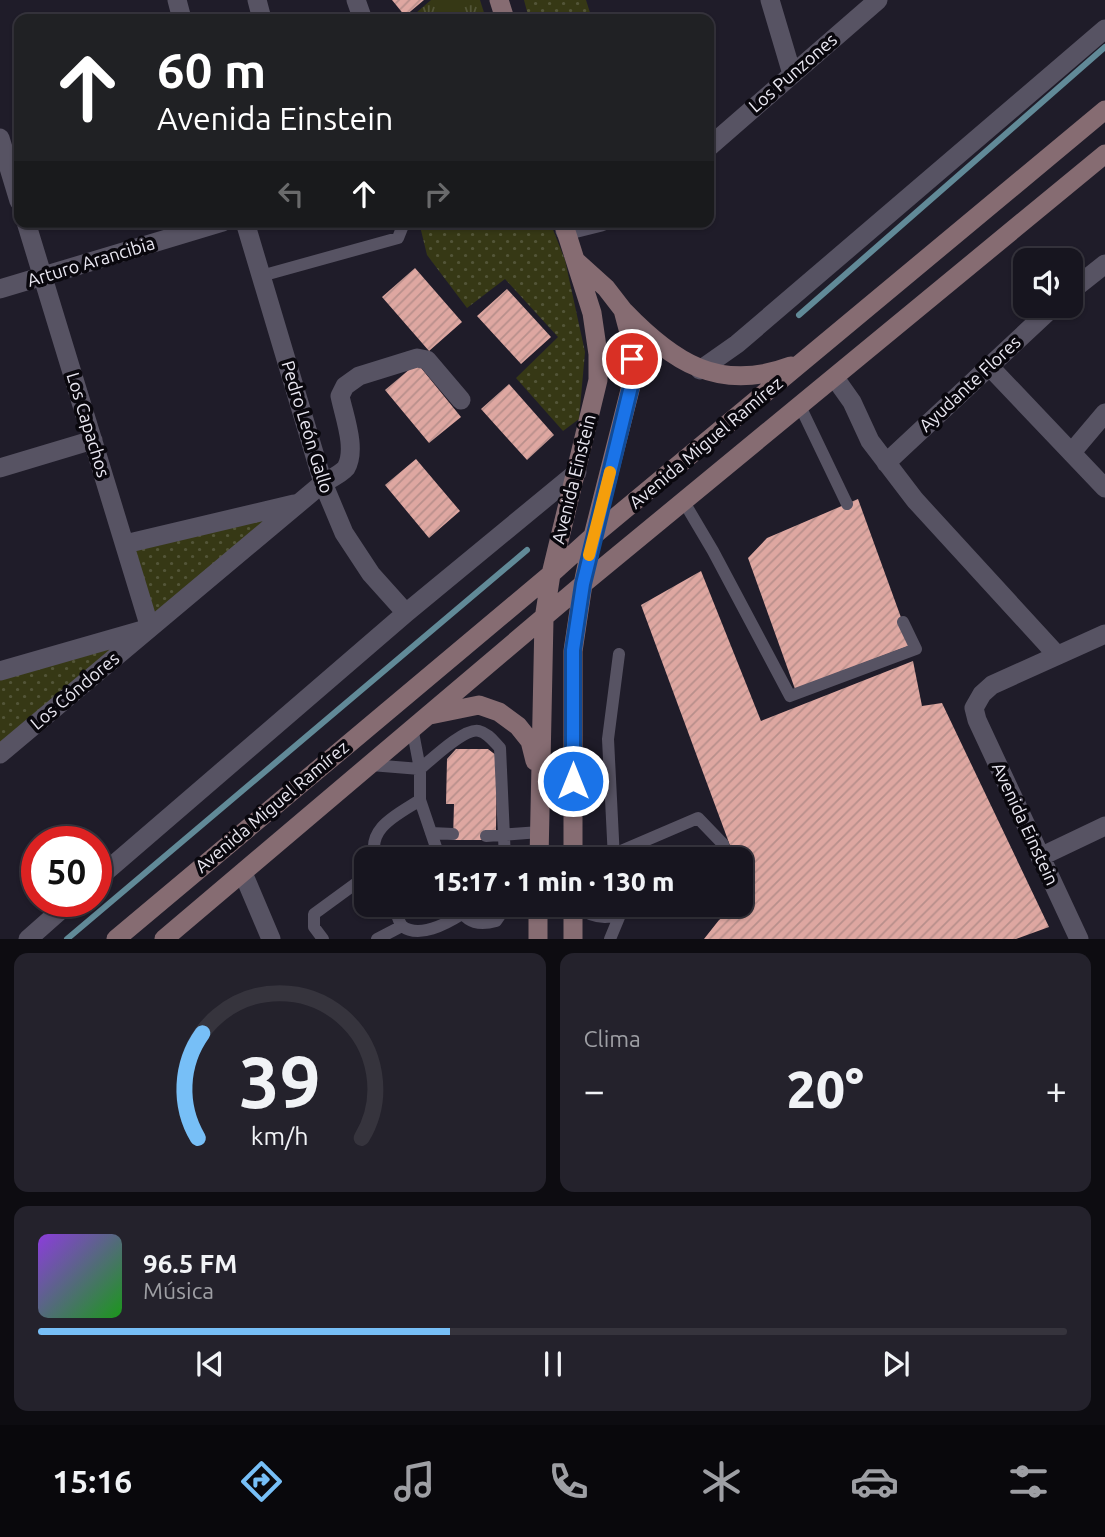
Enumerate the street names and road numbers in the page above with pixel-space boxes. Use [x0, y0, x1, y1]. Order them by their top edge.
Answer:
street label: Los Punzones [744, 29, 840, 116]
street label: Arturo Arancibia [25, 232, 157, 290]
street label: Ayudante Flores [915, 331, 1024, 435]
street label: Pedro León Gallo [278, 358, 338, 495]
street label: Los Capachos [64, 370, 114, 480]
street label: Avenida Miguel Ramírez [625, 372, 786, 512]
street label: Avenida Einstein [547, 412, 599, 546]
street label: Los Cóndores [26, 647, 123, 733]
street label: Avenida Miguel Ramírez [191, 736, 352, 876]
street label: Avenida Einstein [989, 759, 1063, 888]

